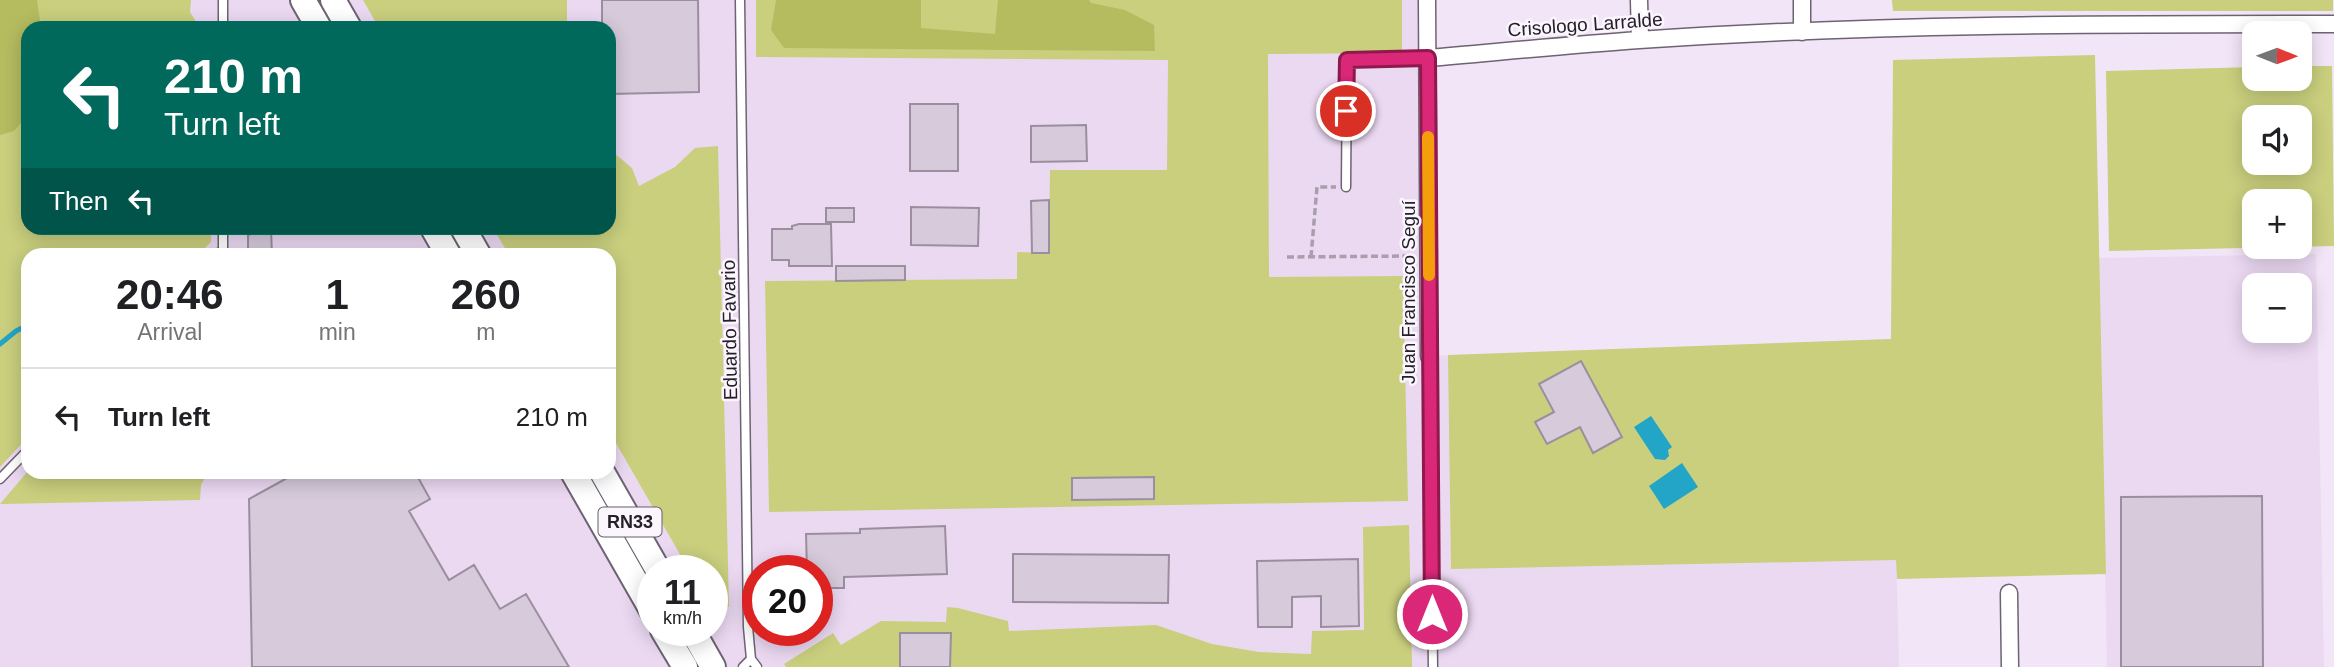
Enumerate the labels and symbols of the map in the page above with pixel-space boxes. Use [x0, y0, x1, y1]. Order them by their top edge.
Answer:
street label: Crisologo Larralde [1507, 9, 1663, 40]
north arrow [2242, 21, 2312, 91]
pin [1316, 81, 1376, 141]
street label: Juan Francisco Seguí [1398, 199, 1419, 384]
street label: Eduardo Favario [718, 260, 741, 400]
road number: RN33 [598, 508, 662, 536]
speed limit sign: 20 [742, 555, 833, 646]
position arrow [1395, 577, 1469, 651]

